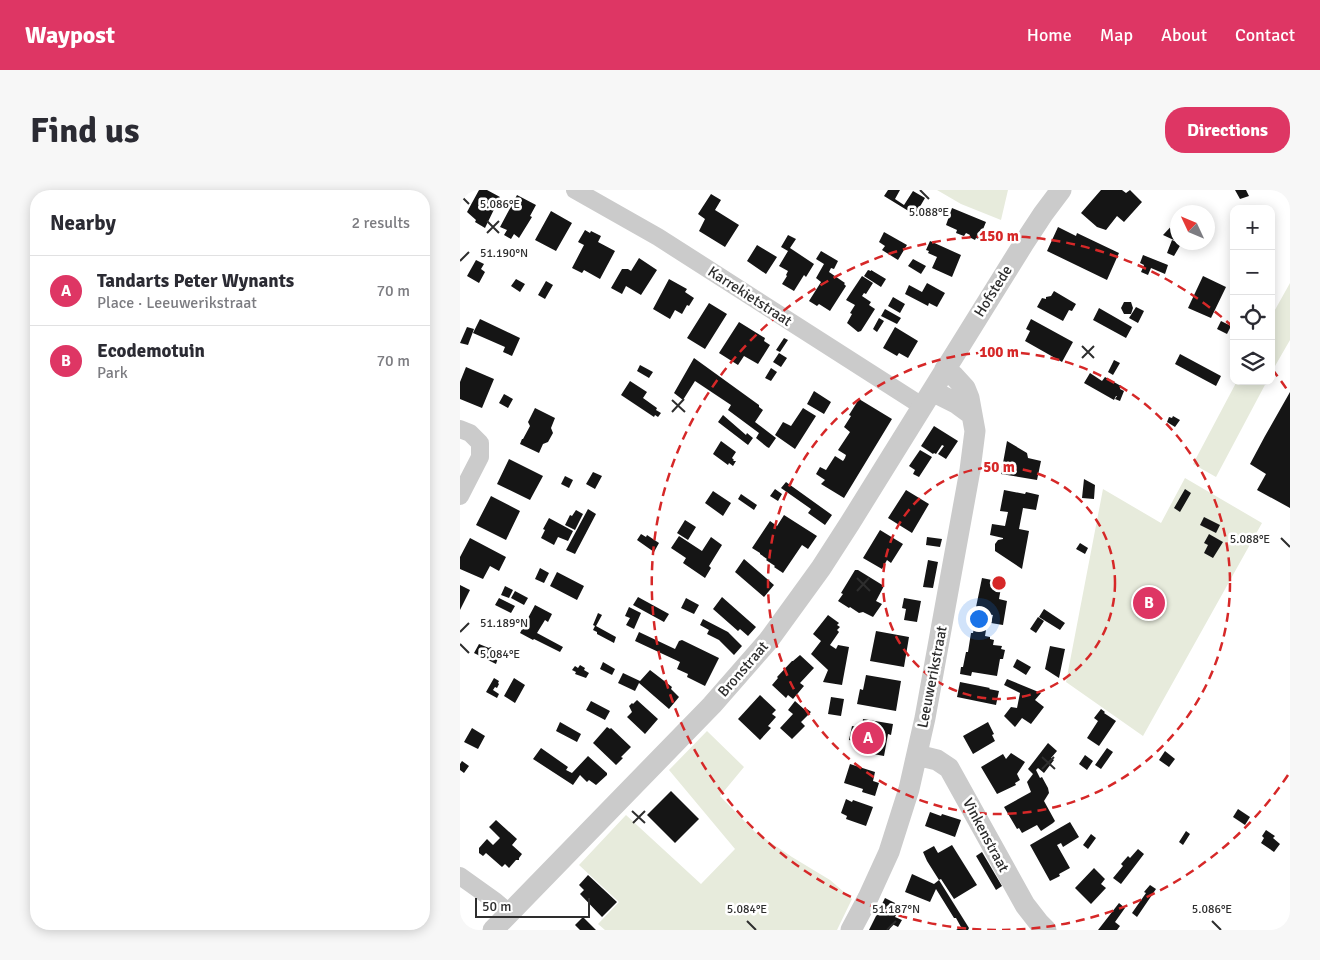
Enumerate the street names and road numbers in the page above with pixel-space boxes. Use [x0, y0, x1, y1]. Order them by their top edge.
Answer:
street label: Karrekietstraat [705, 262, 795, 330]
street label: Hofstede [970, 262, 1016, 320]
street label: Leeuwerikstraat [913, 624, 951, 730]
street label: Bronstraat [714, 638, 772, 700]
street label: Vinkenstraat [959, 795, 1013, 875]

